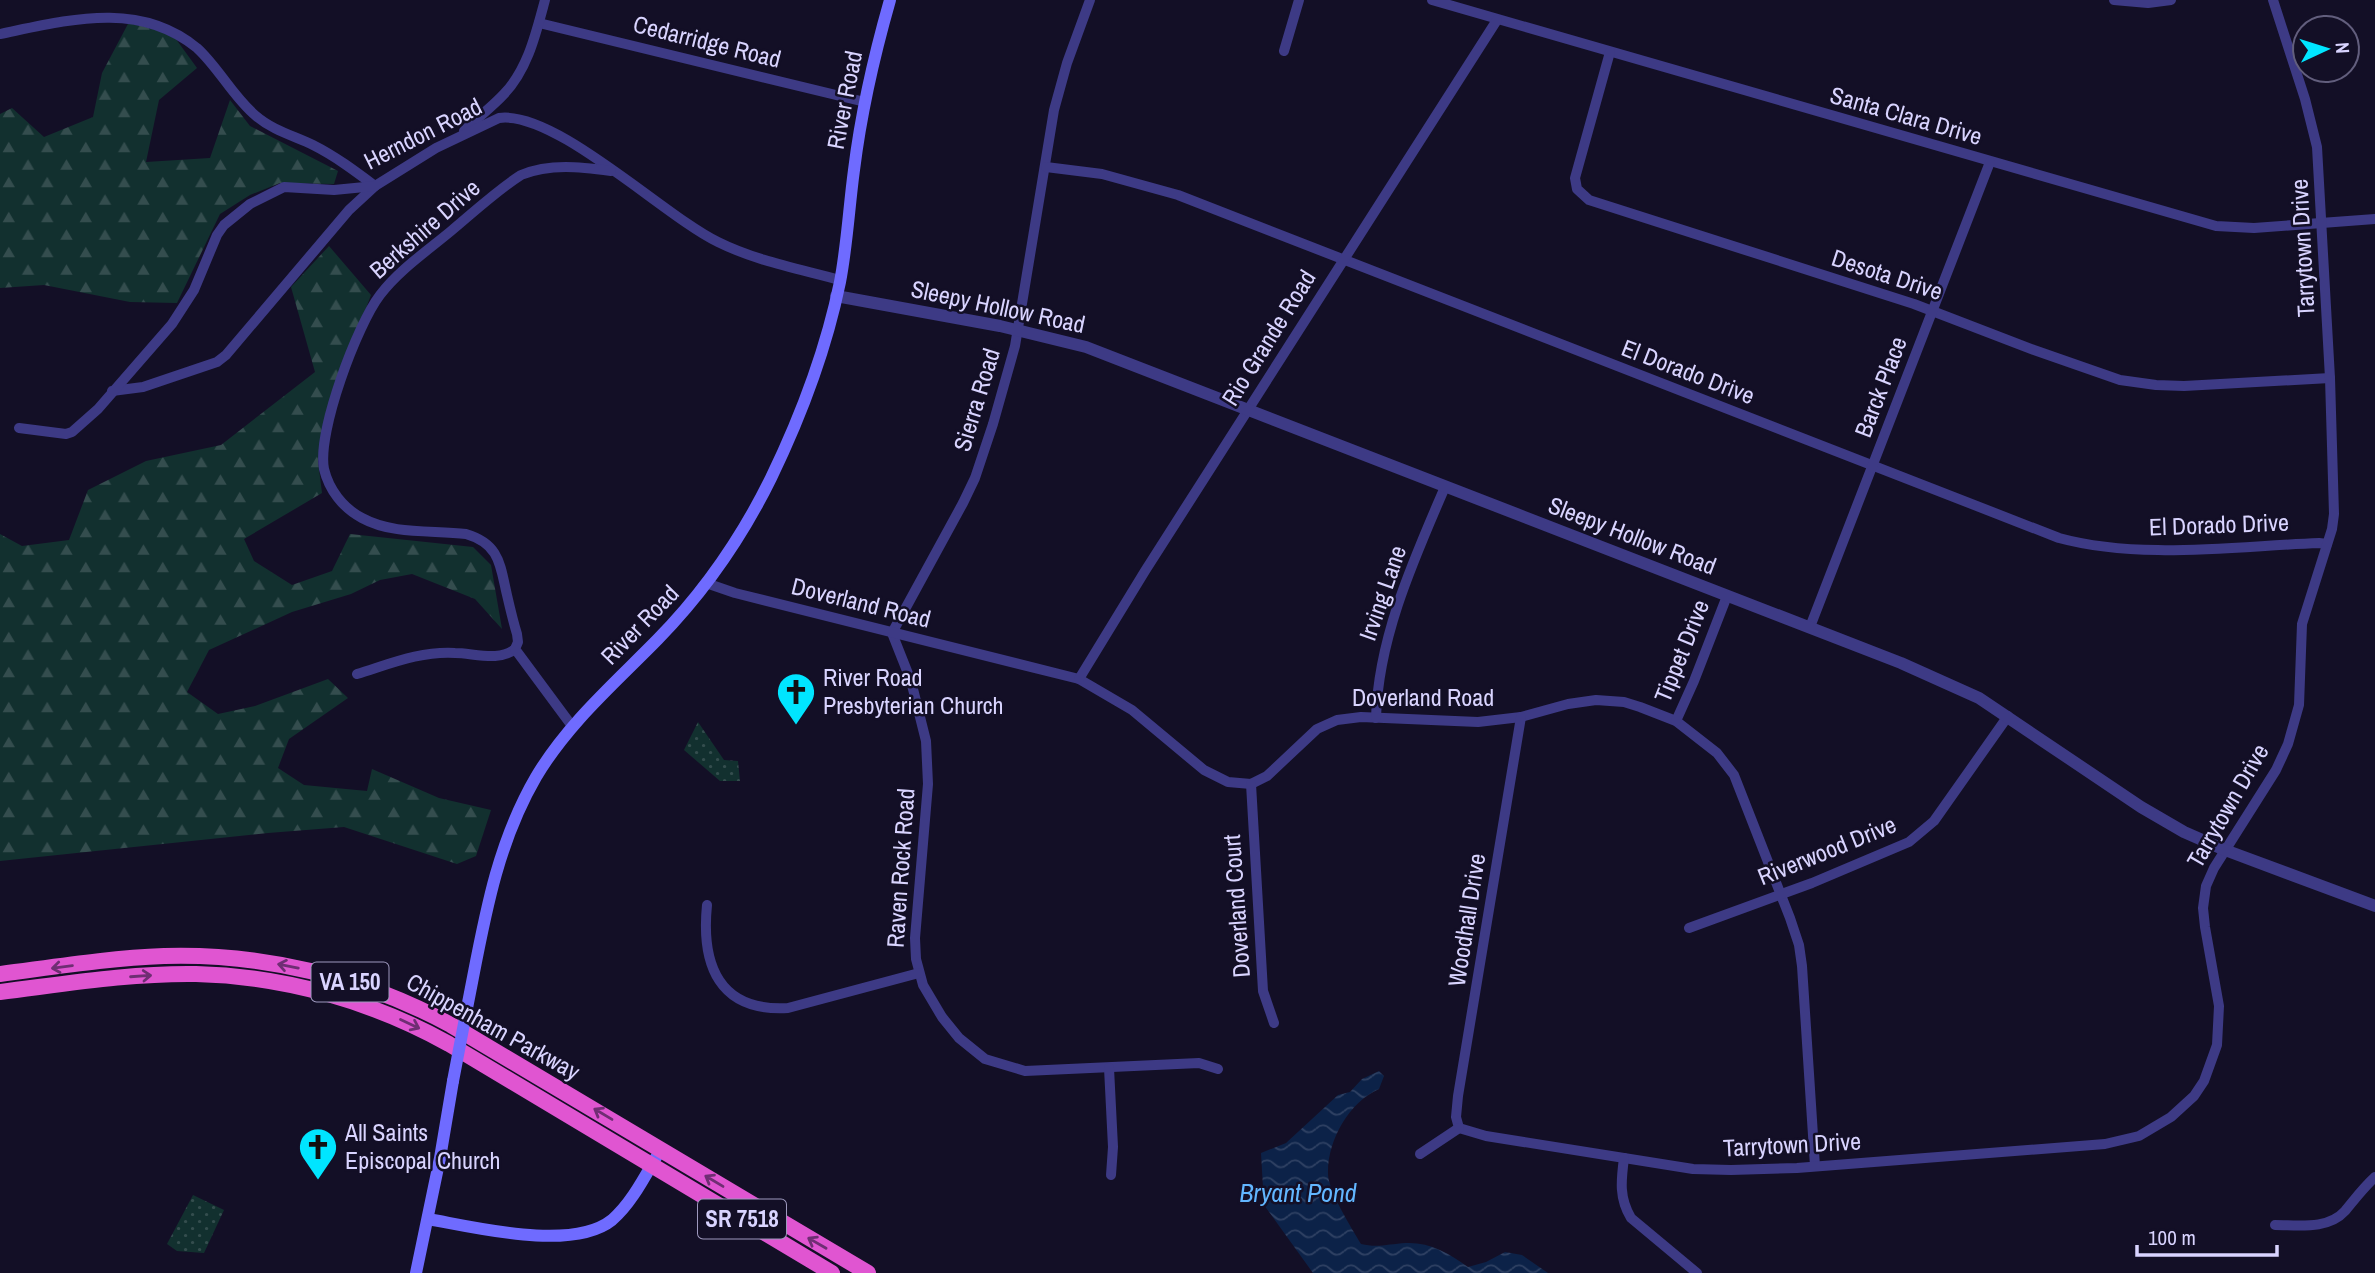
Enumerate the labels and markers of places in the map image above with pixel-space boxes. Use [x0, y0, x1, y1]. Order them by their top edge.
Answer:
place label: River Road Presbyterian Church [823, 661, 1003, 721]
church icon: River Road Presbyterian Church [775, 671, 817, 726]
place label: All Saints Episcopal Church [344, 1116, 500, 1176]
church icon: All Saints Episcopal Church [297, 1126, 339, 1181]

